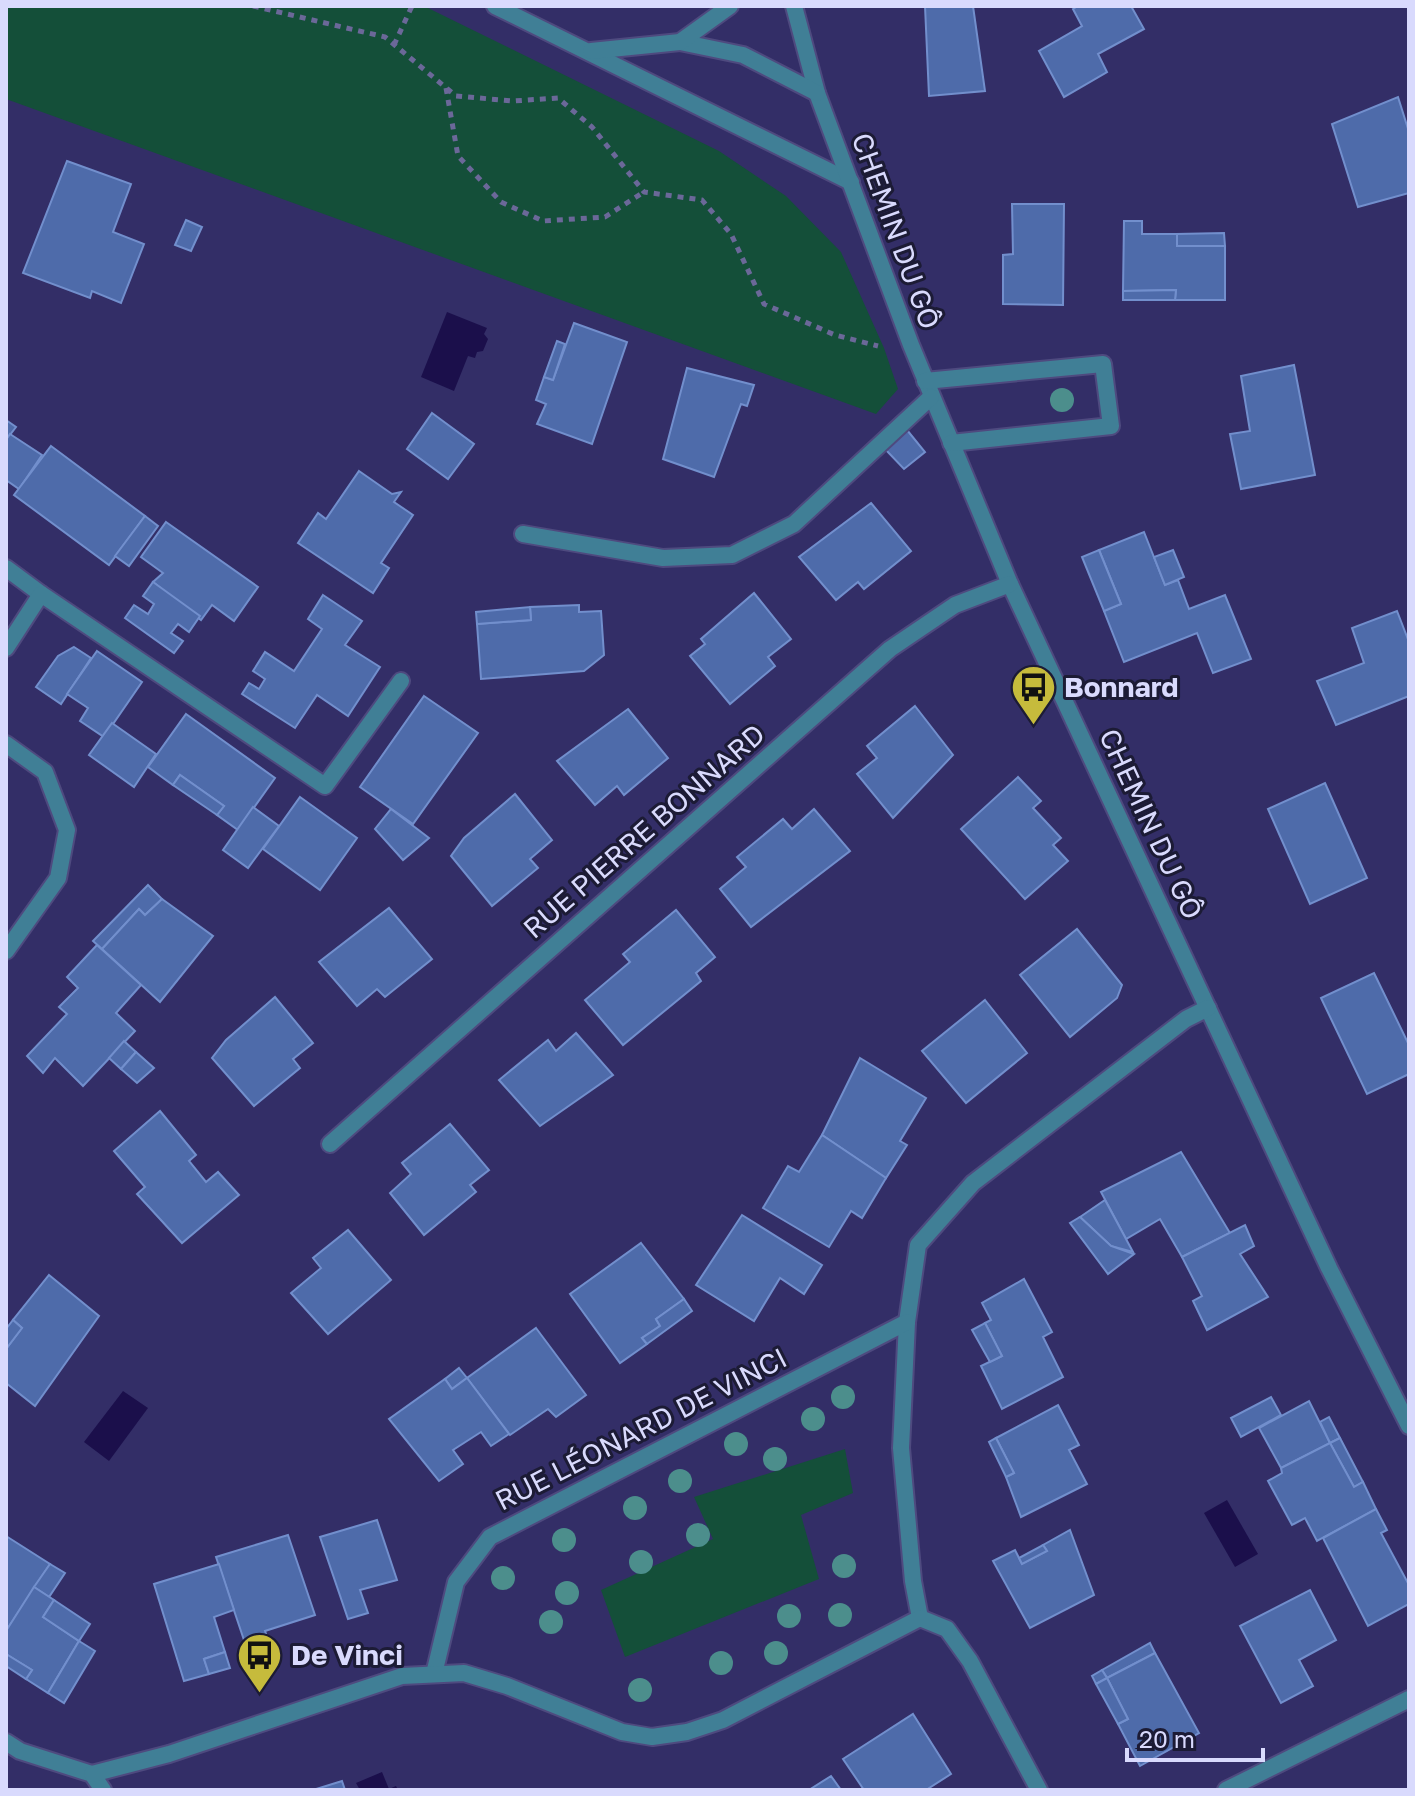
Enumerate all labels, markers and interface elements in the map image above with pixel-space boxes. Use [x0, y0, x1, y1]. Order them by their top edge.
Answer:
street label: CHEMIN DU GÔ [846, 128, 947, 333]
bus stop icon: Bonnard [1009, 663, 1057, 726]
place label: Bonnard [1064, 670, 1178, 703]
street label: RUE PIERRE BONNARD [516, 717, 771, 944]
street label: CHEMIN DU GÔ [1093, 723, 1210, 924]
street label: RUE LÉONARD DE VINCI [489, 1341, 792, 1517]
bus stop icon: De Vinci [236, 1631, 284, 1694]
place label: De Vinci [291, 1638, 403, 1671]
scale bar [1127, 1712, 1263, 1762]
text: 20 m [1139, 1724, 1195, 1753]

